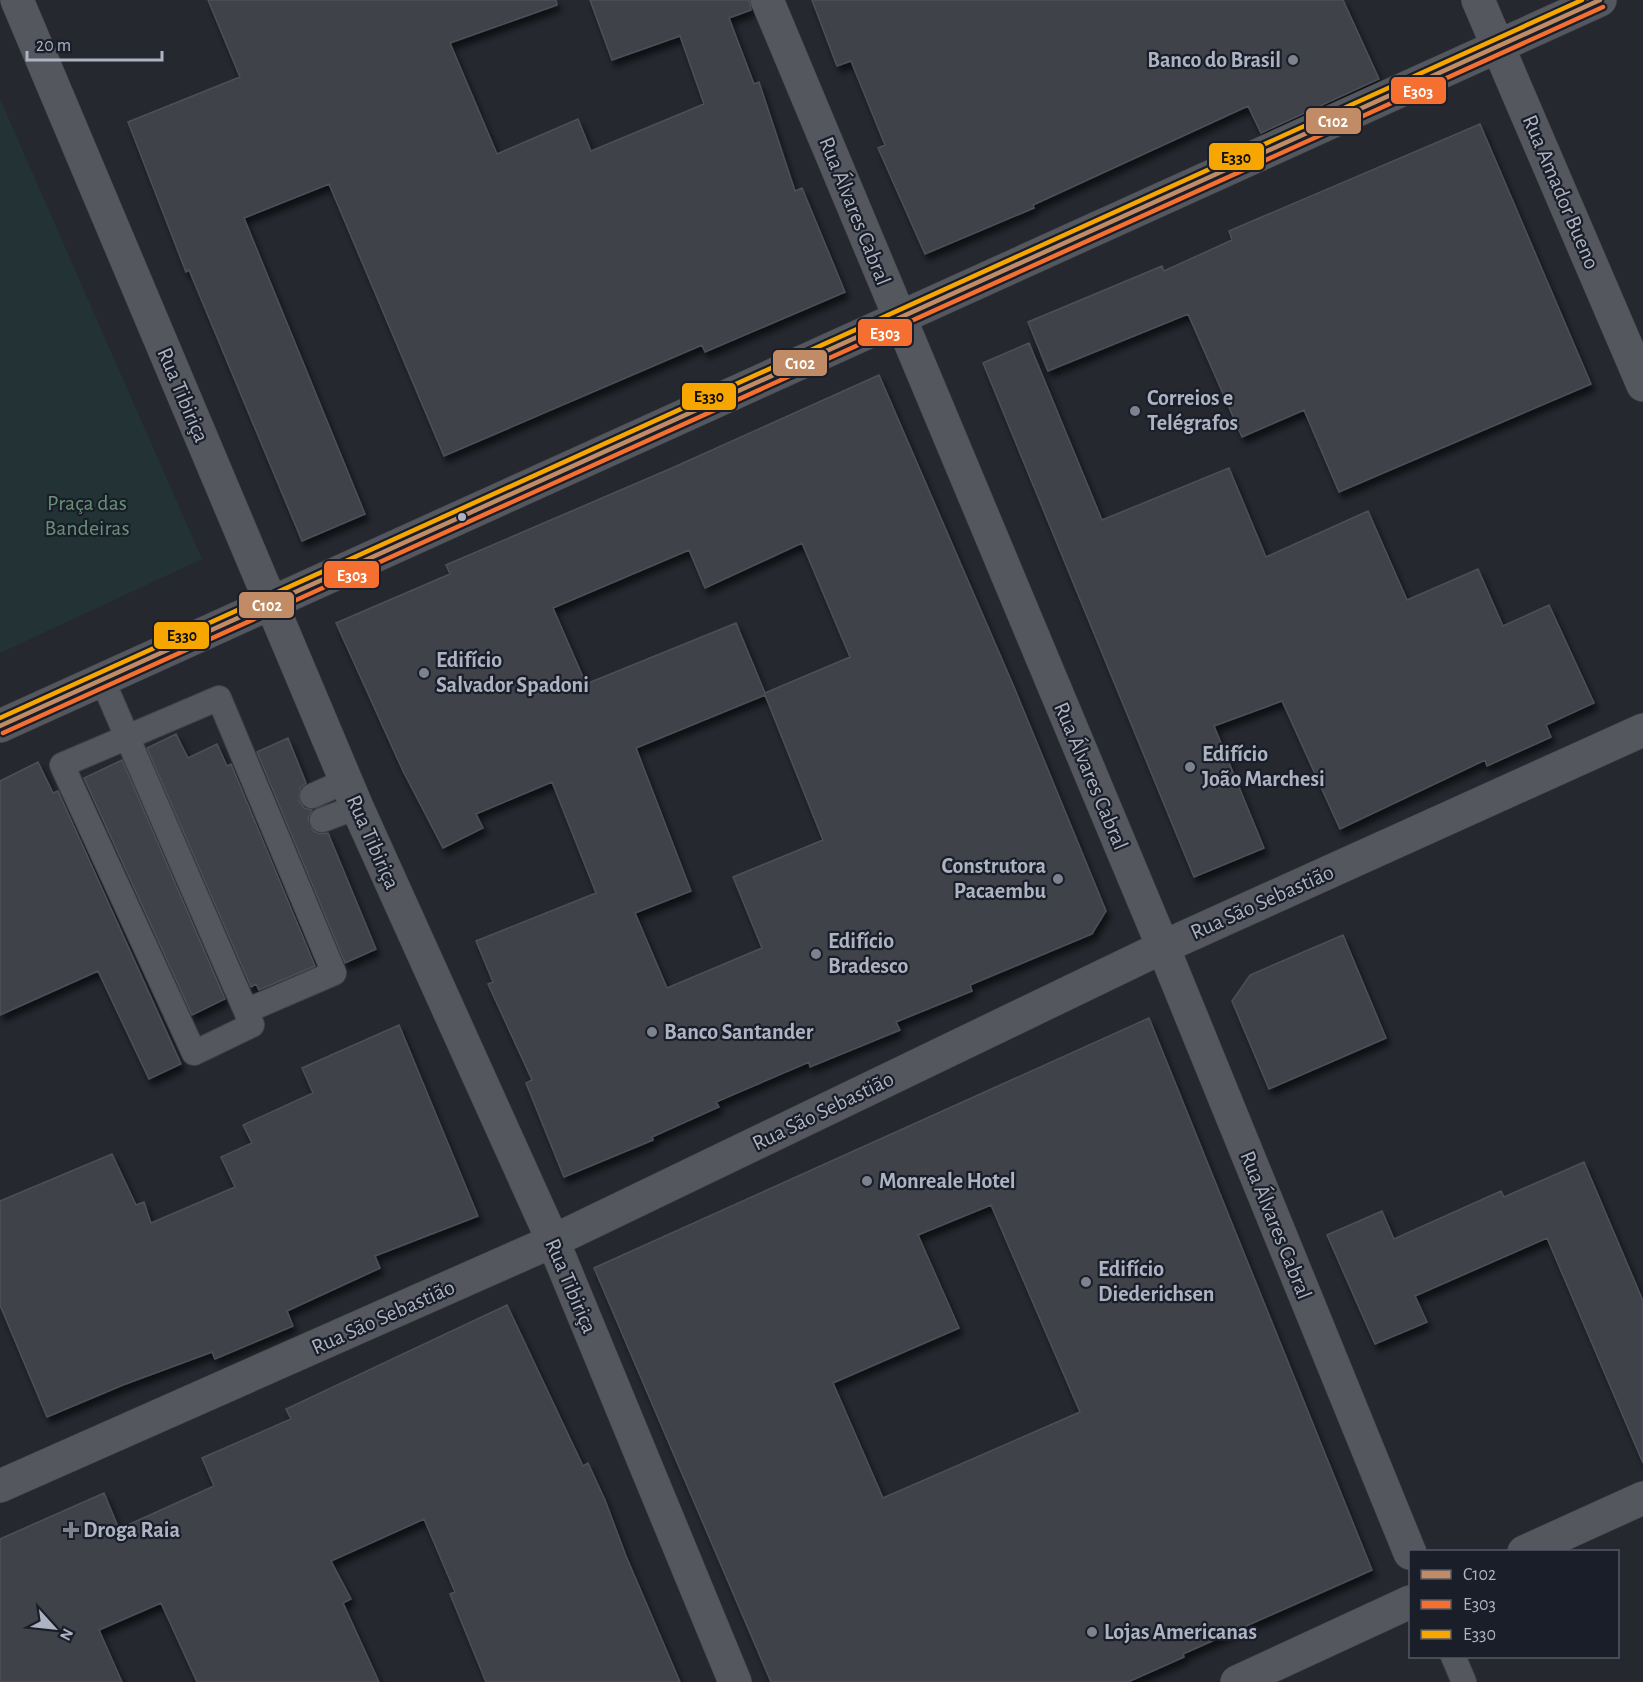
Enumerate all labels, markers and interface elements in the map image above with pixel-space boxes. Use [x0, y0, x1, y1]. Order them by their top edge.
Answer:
scale bar [27, 24, 162, 62]
text: 20 m [36, 37, 71, 55]
place label: Banco do Brasil [1147, 49, 1281, 71]
marker: Banco do Brasil [1286, 53, 1300, 67]
line badge: E303 [1390, 76, 1447, 105]
text: E303 [1403, 84, 1433, 100]
line badge: C102 [1305, 107, 1362, 135]
street label: Rua Amador Bueno [1519, 112, 1603, 272]
text: C102 [1318, 114, 1348, 130]
street label: Rua Álvares Cabral [815, 133, 896, 288]
line badge: E330 [1208, 142, 1265, 171]
text: E330 [1221, 150, 1251, 166]
line badge: E303 [857, 318, 913, 347]
text: E303 [870, 326, 900, 342]
street label: Rua Tibiriça [153, 345, 213, 445]
line badge: C102 [772, 349, 828, 377]
text: C102 [785, 356, 815, 372]
line badge: E330 [681, 382, 737, 411]
place label: Correios e Telégrafos [1147, 387, 1238, 434]
text: E330 [694, 389, 724, 405]
marker: Correios e Telégrafos [1128, 404, 1142, 418]
park label: Praça das Bandeiras [44, 492, 130, 539]
unlabelled marker [456, 511, 468, 523]
line badge: E303 [323, 560, 380, 589]
text: E303 [337, 568, 367, 584]
line badge: C102 [238, 591, 295, 619]
text: C102 [252, 598, 282, 614]
line badge: E330 [153, 621, 210, 650]
text: E330 [167, 628, 197, 644]
place label: Edifício Salvador Spadoni [436, 649, 589, 696]
marker: Edifício Salvador Spadoni [417, 666, 431, 680]
street label: Rua Álvares Cabral [1050, 699, 1133, 853]
place label: Edifício João Marchesi [1202, 743, 1325, 790]
marker: Edifício João Marchesi [1183, 760, 1197, 774]
street label: Rua Tibiriça [343, 792, 403, 892]
place label: Construtora Pacaembu [941, 855, 1047, 902]
street label: Rua São Sebastião [1187, 861, 1337, 943]
marker: Construtora Pacaembu [1051, 872, 1065, 886]
place label: Edifício Bradesco [828, 930, 908, 977]
marker: Edifício Bradesco [809, 947, 823, 961]
place label: Banco Santander [664, 1021, 814, 1043]
marker: Banco Santander [645, 1025, 659, 1039]
street label: Rua São Sebastião [749, 1067, 897, 1155]
street label: Rua Álvares Cabral [1236, 1147, 1317, 1302]
place label: Monreale Hotel [879, 1170, 1016, 1192]
marker: Monreale Hotel [860, 1174, 874, 1188]
street label: Rua Tibiriça [541, 1236, 601, 1336]
place label: Edifício Diederichsen [1098, 1258, 1214, 1305]
marker: Edifício Diederichsen [1079, 1275, 1093, 1289]
street label: Rua São Sebastião [308, 1276, 458, 1358]
place label: Droga Raia [83, 1519, 181, 1541]
marker: Droga Raia [64, 1523, 78, 1537]
legend [1409, 1550, 1619, 1658]
text: C102 [1463, 1566, 1496, 1584]
text: E303 [1463, 1596, 1496, 1614]
north arrow [24, 1598, 84, 1658]
place label: Lojas Americanas [1104, 1621, 1257, 1644]
marker: Lojas Americanas [1085, 1625, 1099, 1639]
text: N [57, 1626, 76, 1643]
text: E330 [1463, 1626, 1496, 1644]

